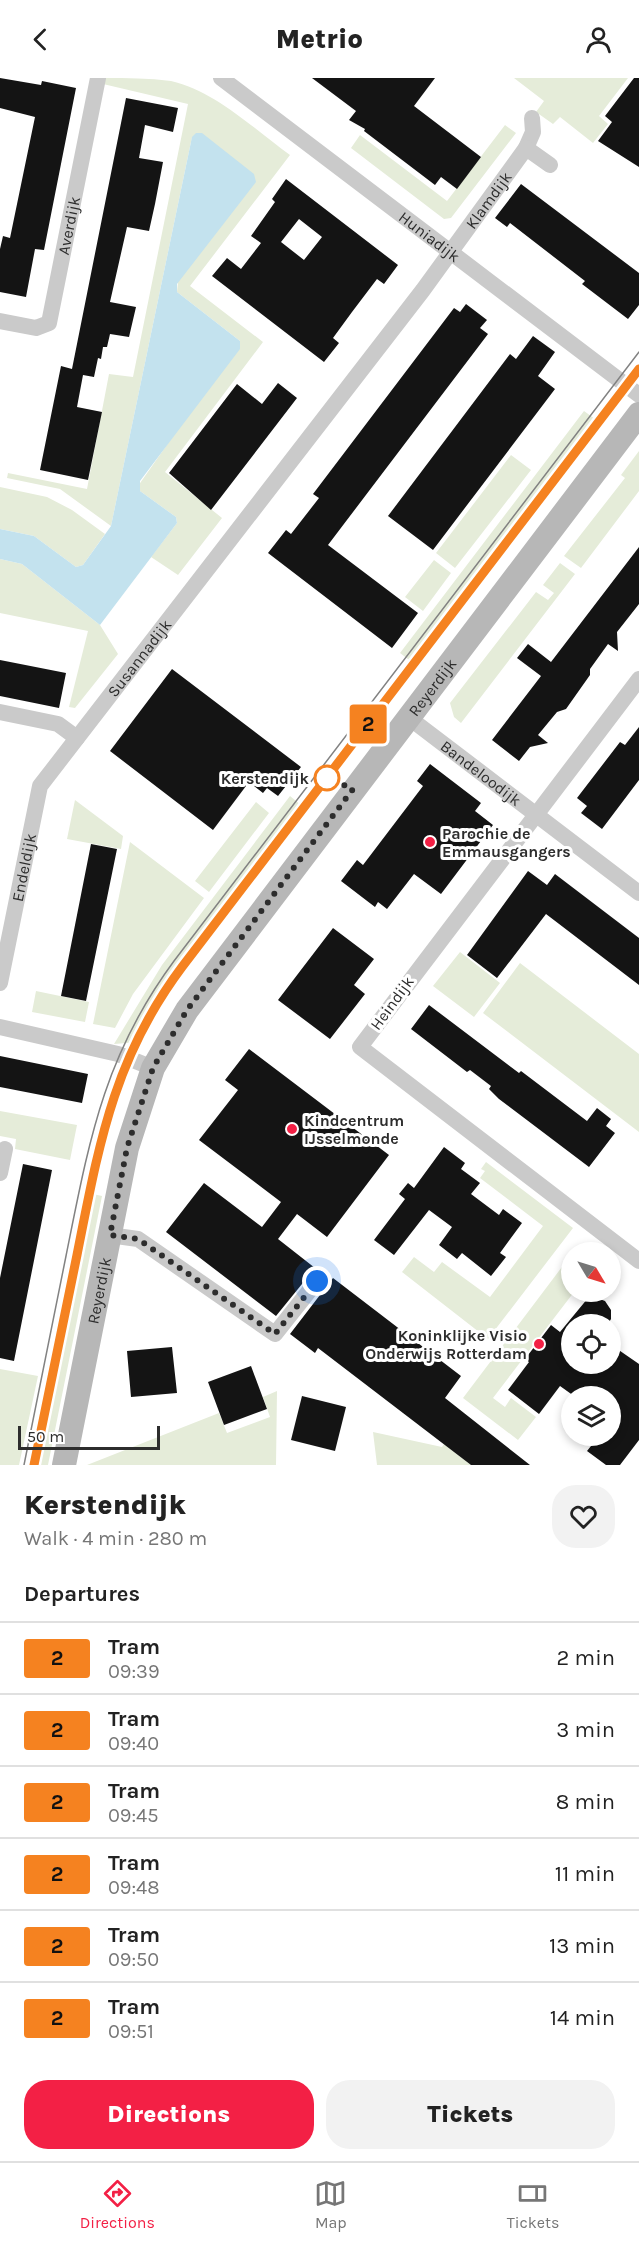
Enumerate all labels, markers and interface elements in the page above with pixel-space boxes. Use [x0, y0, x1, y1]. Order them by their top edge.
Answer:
icon: back [24, 23, 57, 56]
text: Metrio [276, 23, 363, 55]
icon: person [582, 23, 615, 56]
street label: Klamdijk [461, 167, 516, 232]
street label: Averdijk [53, 195, 84, 256]
street label: Huniadijk [395, 207, 464, 266]
street label: Susannadijk [103, 615, 175, 700]
street label: Reyerdijk [404, 654, 460, 720]
line badge: 2 [348, 704, 388, 744]
text: 2 [362, 712, 374, 736]
street label: Bandeloodijk [437, 736, 525, 810]
marker: Kerstendijk [314, 765, 340, 791]
place label: Kerstendijk [221, 769, 310, 788]
place label: Parochie de Emmausgangers [442, 824, 571, 861]
street label: Endeldijk [7, 832, 40, 903]
marker: Parochie de Emmausgangers [423, 835, 437, 849]
street label: Heindijk [366, 972, 418, 1034]
place label: Kindcentrum IJsselmonde [304, 1111, 404, 1148]
marker: Kindcentrum IJsselmonde [285, 1122, 299, 1136]
north arrow [561, 1242, 621, 1302]
map controls [561, 1242, 621, 1446]
street label: Reyerdijk [83, 1255, 115, 1326]
your location [302, 1266, 332, 1296]
button: locate [561, 1314, 621, 1374]
place label: Koninklijke Visio Onderwijs Rotterdam [365, 1326, 527, 1363]
marker: Koninklijke Visio Onderwijs Rotterdam [532, 1337, 546, 1351]
button: layers [561, 1386, 621, 1446]
scale bar [18, 1423, 160, 1450]
text: 50 m [27, 1427, 64, 1446]
button: heart [552, 1485, 615, 1548]
text: Kerstendijk [24, 1488, 186, 1521]
text: Walk · 4 min · 280 m [24, 1527, 207, 1550]
text: Departures [24, 1581, 140, 1607]
text: Tram [108, 1634, 160, 1660]
text: 2 min [557, 1645, 615, 1671]
text: 2 [51, 1646, 63, 1670]
text: 09:39 [108, 1660, 160, 1683]
text: Tram [108, 1706, 160, 1732]
text: 3 min [556, 1717, 615, 1743]
text: 2 [51, 1718, 63, 1742]
text: 09:40 [108, 1732, 159, 1755]
text: Tram [108, 1778, 160, 1804]
text: 8 min [556, 1789, 615, 1815]
text: 2 [51, 1790, 63, 1814]
text: 09:45 [108, 1804, 159, 1827]
text: Tram [108, 1850, 160, 1876]
text: 11 min [555, 1861, 615, 1887]
text: 2 [51, 1862, 63, 1886]
text: 09:48 [108, 1876, 160, 1899]
text: Tram [108, 1922, 160, 1948]
text: 13 min [549, 1933, 615, 1959]
text: 2 [51, 1934, 63, 1958]
text: 09:50 [108, 1948, 159, 1971]
text: Tram [108, 1994, 160, 2020]
text: 14 min [550, 2005, 615, 2031]
text: 2 [51, 2006, 63, 2030]
text: 09:51 [108, 2020, 154, 2043]
button: Directions [24, 2080, 314, 2149]
button: Tickets [326, 2080, 615, 2149]
tab: Directions [80, 2177, 155, 2232]
tab: Map [314, 2177, 347, 2232]
tab: Tickets [507, 2177, 559, 2232]

